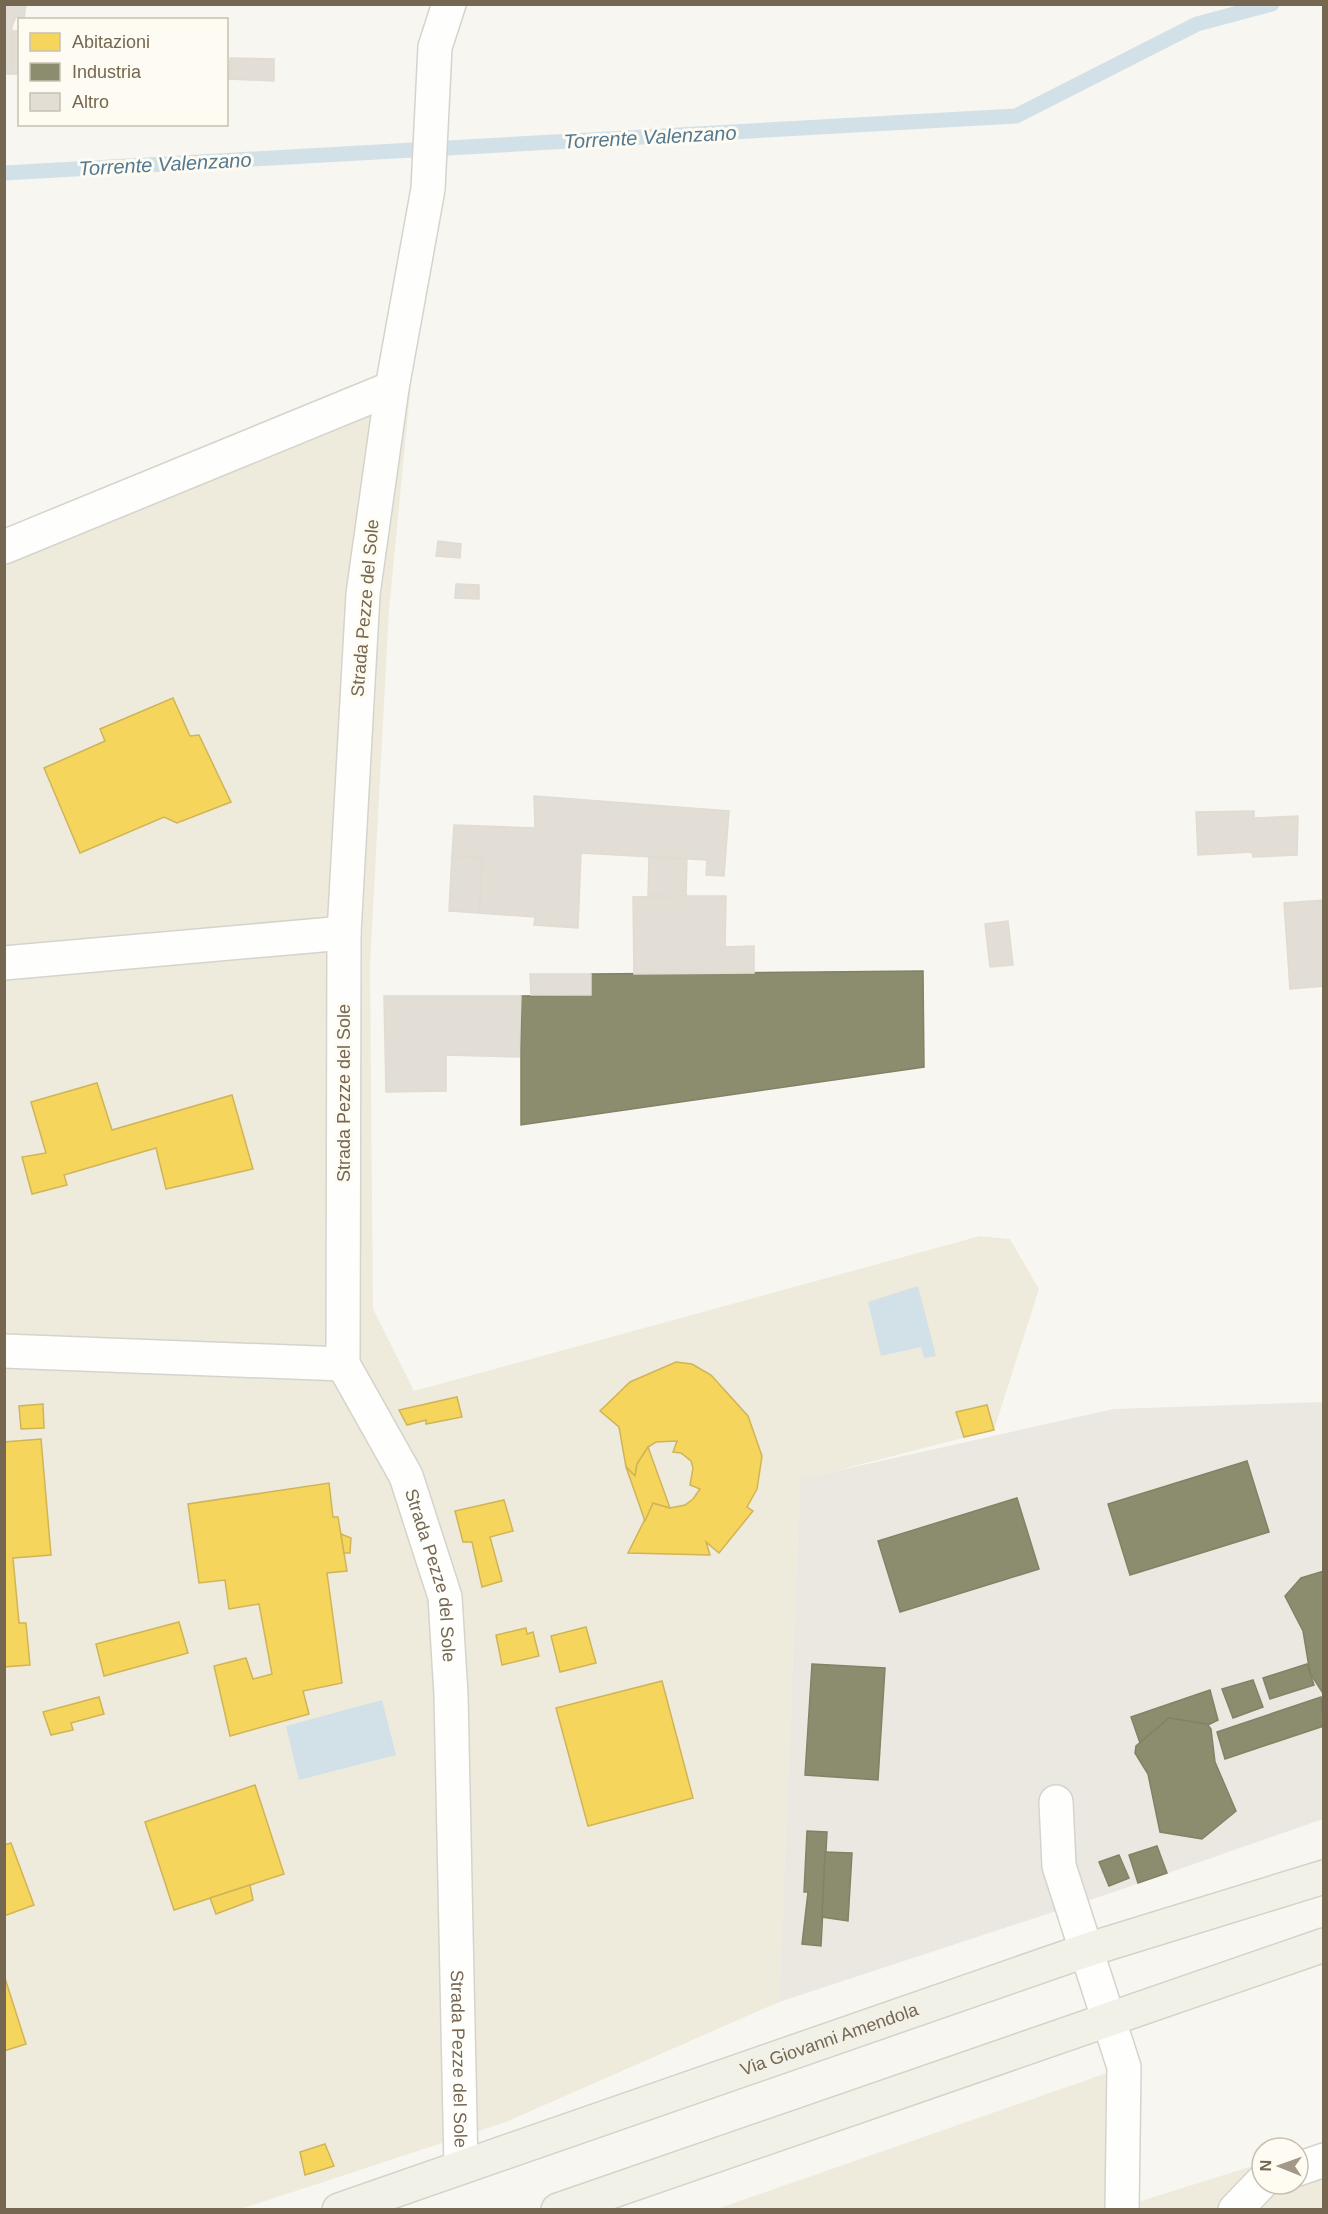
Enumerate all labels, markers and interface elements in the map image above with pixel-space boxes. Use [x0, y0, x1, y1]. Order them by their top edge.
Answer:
legend [18, 18, 228, 126]
text: Abitazioni [72, 32, 150, 52]
text: Industria [72, 62, 142, 82]
text: Altro [72, 92, 109, 112]
water label: Torrente Valenzano [563, 121, 737, 153]
water label: Torrente Valenzano [78, 148, 252, 180]
street label: Strada Pezze del Sole [347, 518, 383, 698]
street label: Strada Pezze del Sole [334, 1004, 354, 1182]
street label: Strada Pezze del Sole [401, 1486, 459, 1663]
street label: Strada Pezze del Sole [447, 1970, 471, 2148]
street label: Via Giovanni Amendola [738, 1999, 922, 2080]
north arrow [1250, 2136, 1310, 2196]
text: N [1257, 2160, 1274, 2172]

